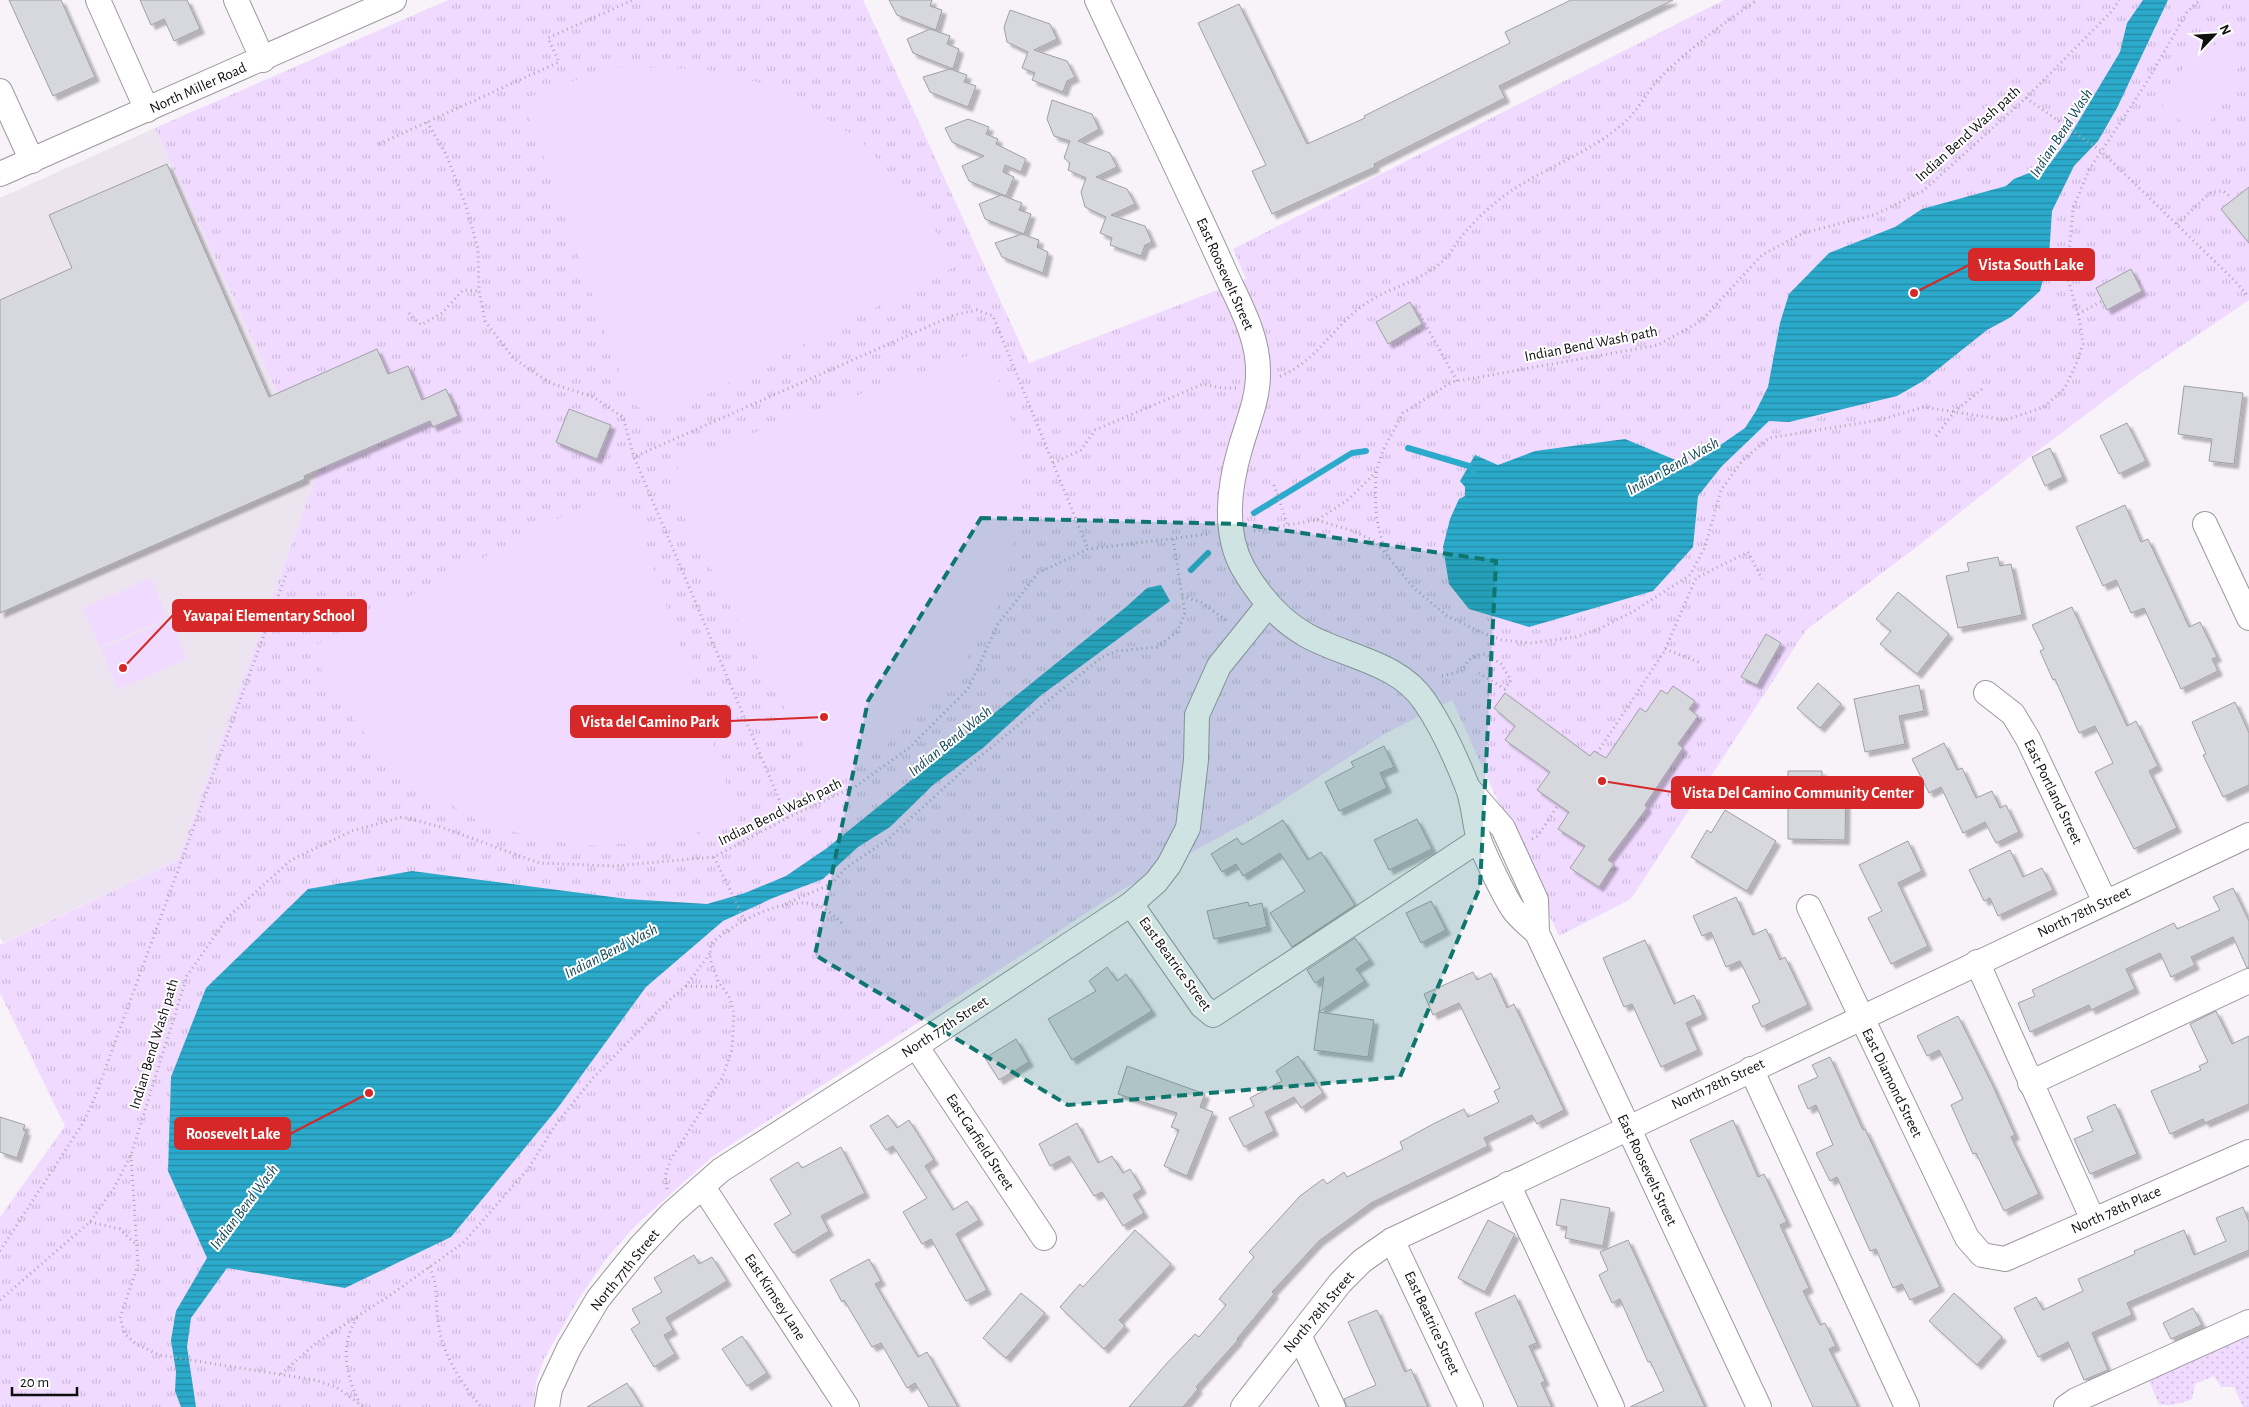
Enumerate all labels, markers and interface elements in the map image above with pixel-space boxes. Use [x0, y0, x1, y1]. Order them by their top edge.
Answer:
north arrow [2189, 10, 2239, 60]
text: N [2216, 23, 2233, 37]
street label: North Miller Road [147, 60, 249, 116]
street label: Indian Bend Wash path [1913, 83, 2023, 185]
water label: Indian Bend Wash [2026, 86, 2096, 180]
street label: East Roosevelt Street [1194, 216, 1257, 333]
callout: Vista South Lake [1969, 249, 2094, 280]
text: Vista South Lake [1978, 257, 2084, 273]
street label: Indian Bend Wash path [1523, 324, 1659, 364]
water label: Indian Bend Wash [1624, 434, 1722, 498]
callout: Yavapai Elementary School [173, 600, 366, 631]
text: Yavapai Elementary School [183, 608, 355, 625]
water label: Indian Bend Wash [905, 703, 995, 779]
callout: Vista del Camino Park [571, 706, 730, 737]
text: Vista del Camino Park [581, 714, 720, 730]
street label: East Portland Street [2021, 737, 2085, 847]
street label: Indian Bend Wash path [716, 776, 844, 848]
callout: Vista Del Camino Community Center [1672, 777, 1923, 808]
text: Vista Del Camino Community Center [1682, 785, 1914, 802]
street label: North 78th Street [2035, 884, 2133, 940]
street label: East Beatrice Street [1136, 914, 1214, 1014]
water label: Indian Bend Wash [562, 921, 660, 981]
street label: Indian Bend Wash path [127, 977, 181, 1111]
street label: North 77th Street [899, 993, 991, 1061]
street label: East Diamond Street [1859, 1026, 1925, 1140]
street label: North 78th Street [1669, 1056, 1767, 1112]
street label: East Garfield Street [943, 1091, 1017, 1193]
street label: East Roosevelt Street [1615, 1112, 1679, 1228]
callout: Roosevelt Lake [175, 1118, 290, 1149]
text: Roosevelt Lake [186, 1126, 281, 1142]
water label: Indian Bend Wash [207, 1161, 281, 1253]
street label: North 78th Place [2069, 1183, 2163, 1236]
street label: North 77th Street [588, 1226, 662, 1314]
street label: East Kimsey Lane [742, 1251, 808, 1343]
street label: North 78th Street [1281, 1268, 1357, 1355]
street label: East Beatrice Street [1402, 1269, 1463, 1377]
scale bar [12, 1364, 78, 1396]
text: 20 m [20, 1375, 49, 1390]

